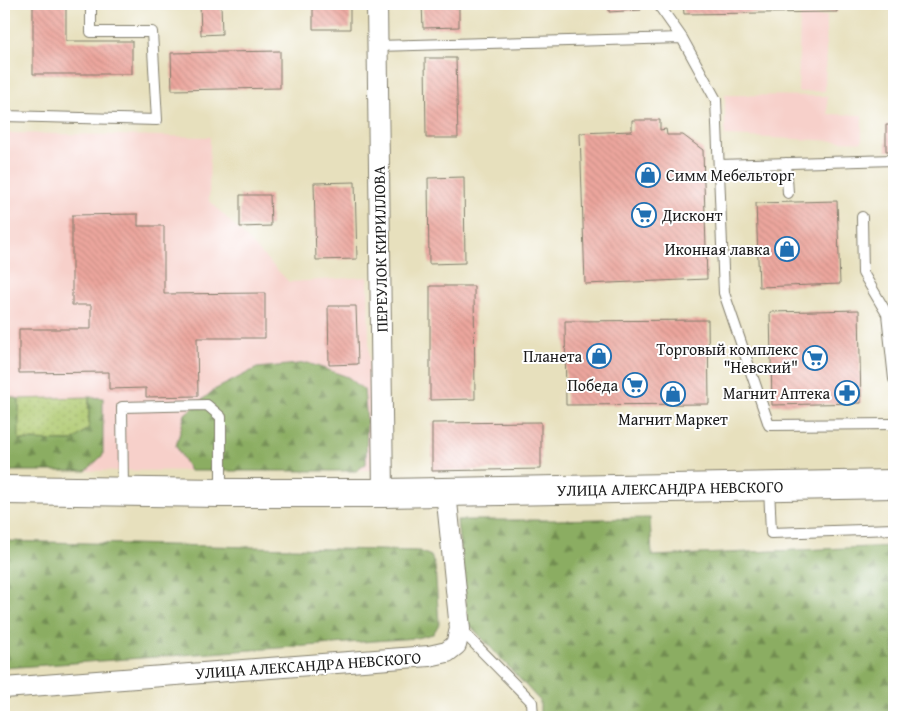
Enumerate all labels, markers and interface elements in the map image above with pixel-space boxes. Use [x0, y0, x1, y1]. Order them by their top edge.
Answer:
shop icon: Симм Мебельторг [635, 162, 661, 188]
place label: Симм Мебельторг [666, 163, 794, 187]
street label: ПЕРЕУЛОК КИРИЛЛОВА [367, 165, 393, 333]
supermarket icon: Дисконт [631, 202, 657, 228]
place label: Дисконт [661, 203, 723, 227]
shop icon: Иконная лавка [774, 236, 800, 262]
place label: Иконная лавка [665, 237, 770, 261]
place label: Торговый комплекс "Невский" [656, 337, 798, 379]
shop icon: Планета [586, 343, 612, 369]
place label: Планета [523, 344, 582, 368]
supermarket icon: Торговый комплекс "Невский" [802, 345, 828, 371]
supermarket icon: Победа [622, 372, 648, 398]
place label: Победа [568, 373, 618, 397]
pharmacy icon: Магнит Аптека [834, 380, 860, 406]
shop icon: Магнит Маркет [660, 381, 686, 407]
place label: Магнит Аптека [723, 381, 830, 405]
place label: Магнит Маркет [618, 407, 728, 431]
street label: УЛИЦА АЛЕКСАНДРА НЕВСКОГО [557, 474, 784, 502]
street label: УЛИЦА АЛЕКСАНДРА НЕВСКОГО [194, 645, 422, 685]

